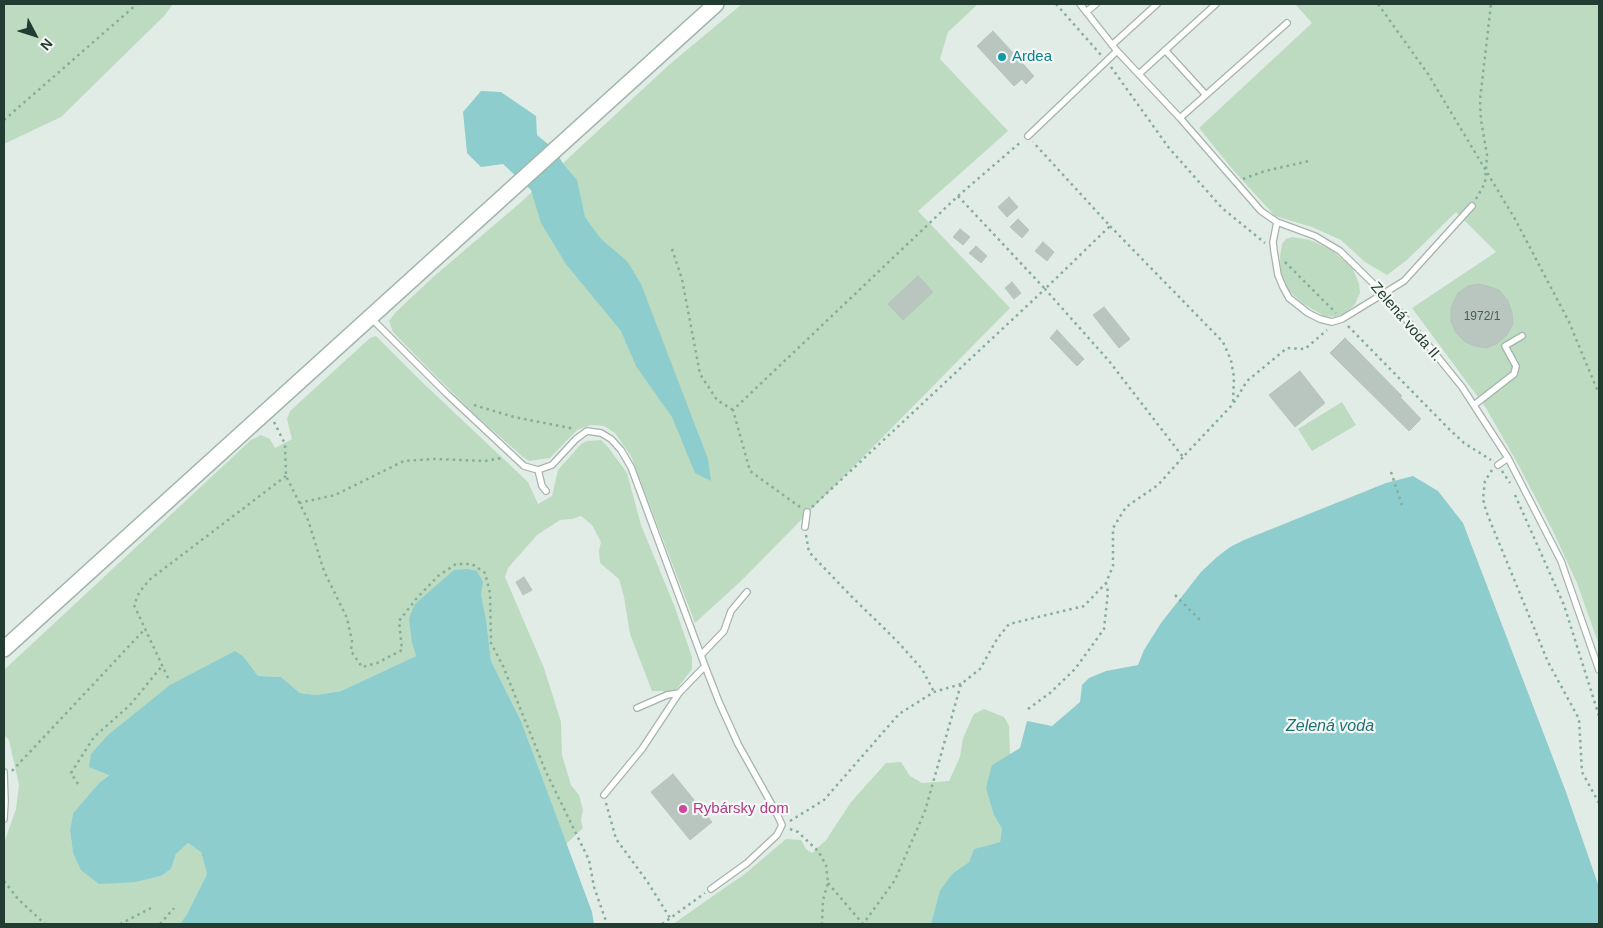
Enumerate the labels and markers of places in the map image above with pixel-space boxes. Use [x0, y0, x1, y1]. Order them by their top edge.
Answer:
place label: Ardea [1012, 48, 1052, 66]
marker: Ardea [996, 51, 1008, 63]
place label: Rybársky dom [693, 800, 789, 818]
marker: Rybársky dom [677, 803, 689, 815]

